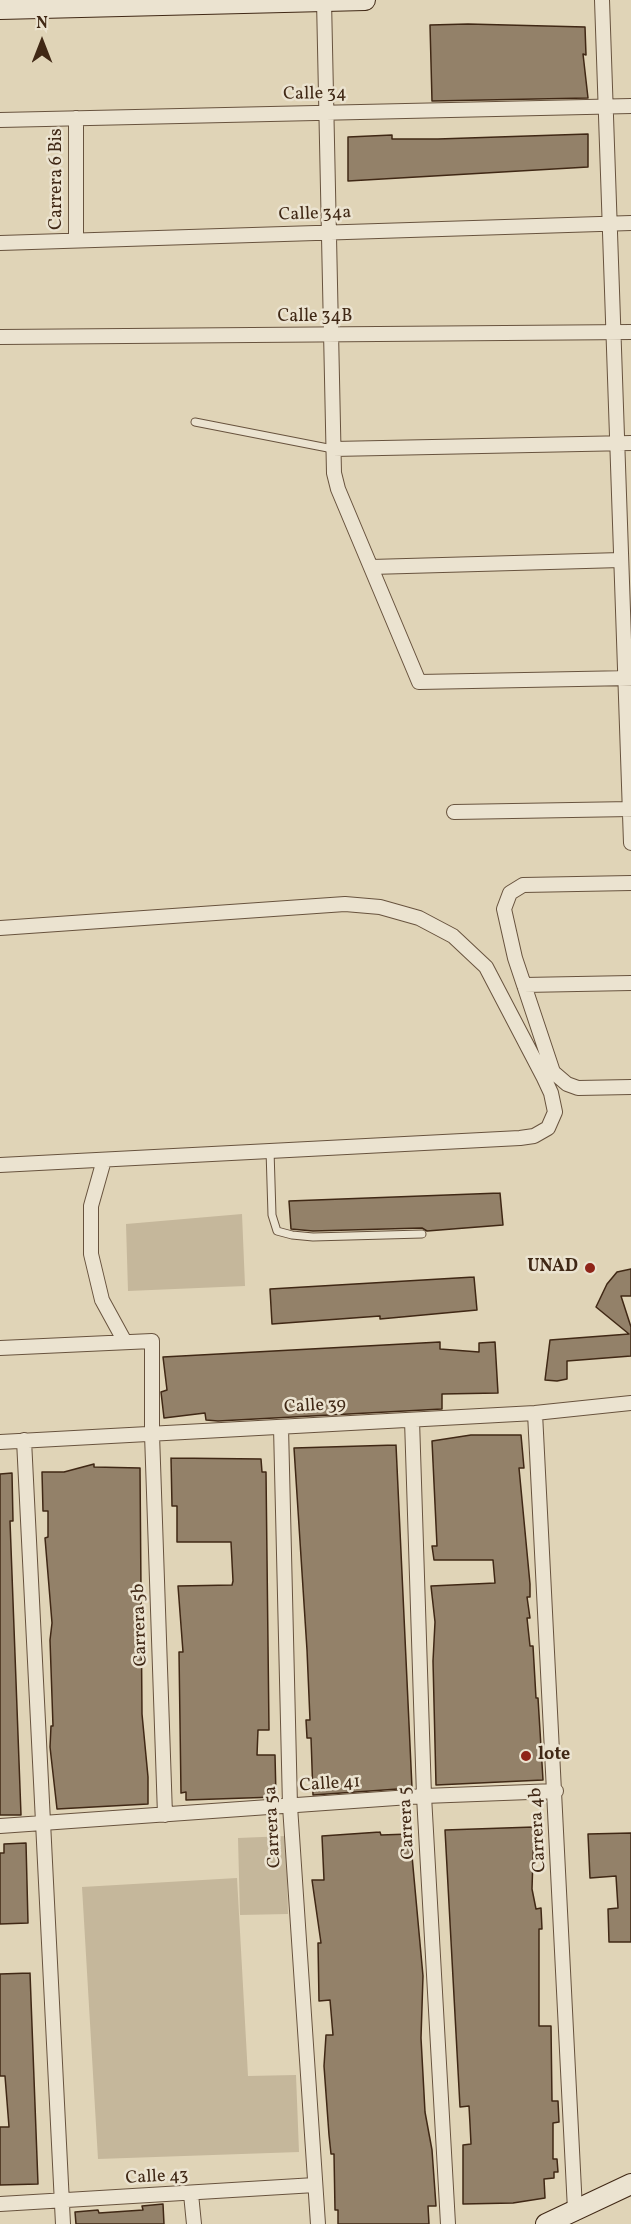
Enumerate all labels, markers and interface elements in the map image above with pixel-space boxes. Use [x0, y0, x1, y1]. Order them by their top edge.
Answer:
north arrow [12, 12, 72, 72]
text: N [36, 13, 48, 35]
street label: Calle 34 [283, 84, 347, 106]
street label: Carrera 6 Bis [47, 128, 69, 230]
street label: Calle 34a [278, 203, 352, 227]
street label: Calle 34B [278, 307, 352, 329]
place label: UNAD [527, 1257, 578, 1279]
marker: UNAD [583, 1261, 597, 1275]
street label: Calle 39 [284, 1395, 346, 1419]
street label: Carrera 5b [129, 1583, 153, 1667]
place label: lote [538, 1745, 570, 1767]
marker: lote [519, 1749, 533, 1763]
street label: Calle 41 [299, 1772, 361, 1798]
street label: Carrera 5a [261, 1785, 287, 1869]
street label: Carrera 5 [395, 1786, 421, 1860]
street label: Carrera 4b [526, 1787, 552, 1873]
street label: Calle 43 [125, 2166, 189, 2190]

